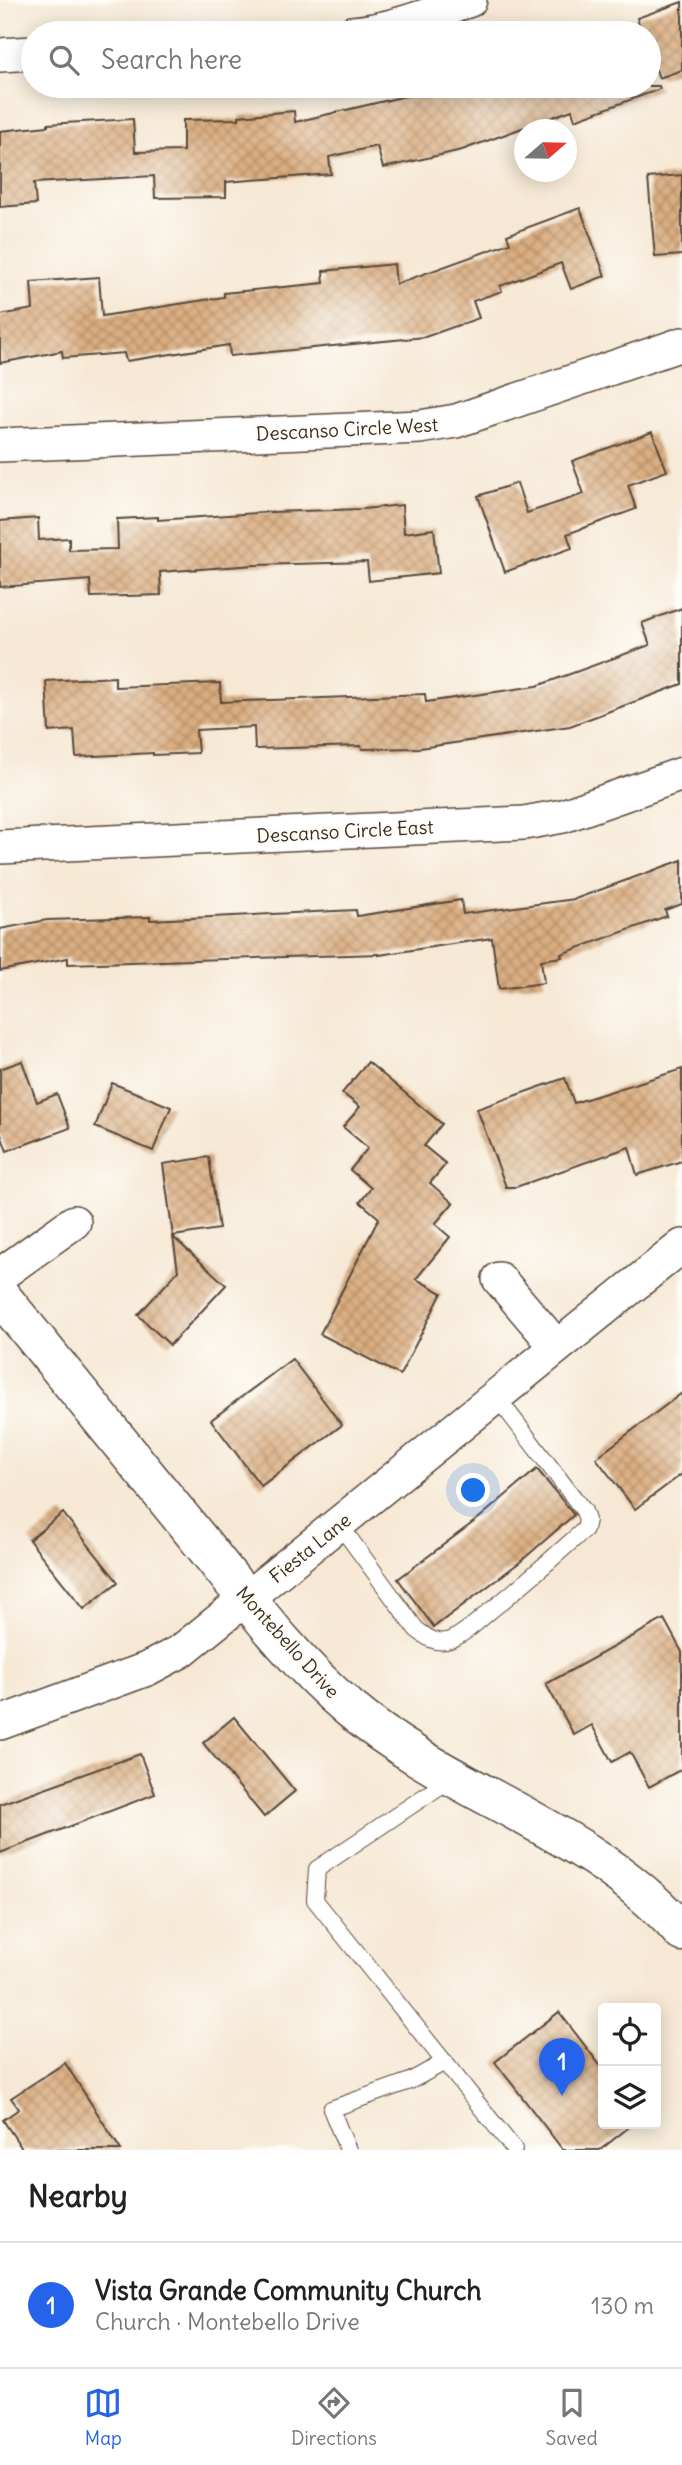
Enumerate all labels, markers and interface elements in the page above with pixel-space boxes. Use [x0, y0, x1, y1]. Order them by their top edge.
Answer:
search box [21, 21, 661, 98]
icon: search [45, 41, 83, 79]
text: Search here [101, 43, 242, 76]
north arrow [514, 119, 577, 182]
street label: Descanso Circle West [255, 412, 439, 446]
street label: Descanso Circle East [256, 814, 434, 848]
your location [456, 1473, 490, 1507]
street label: Fiesta Lane [264, 1508, 356, 1588]
street label: Montebello Drive [231, 1581, 345, 1703]
map controls [598, 2003, 661, 2129]
button: locate [598, 2003, 661, 2066]
pin: 1 [539, 2038, 585, 2096]
button: layers [598, 2066, 661, 2129]
text: Nearby [28, 2177, 128, 2215]
text: Vista Grande Community Church [95, 2274, 482, 2307]
text: 1 [46, 2291, 56, 2320]
text: 130 m [591, 2291, 654, 2320]
text: Church · Montebello Drive [95, 2307, 360, 2336]
tab: Map [84, 2384, 122, 2450]
tab: Directions [291, 2384, 377, 2450]
tab: Saved [546, 2384, 598, 2450]

